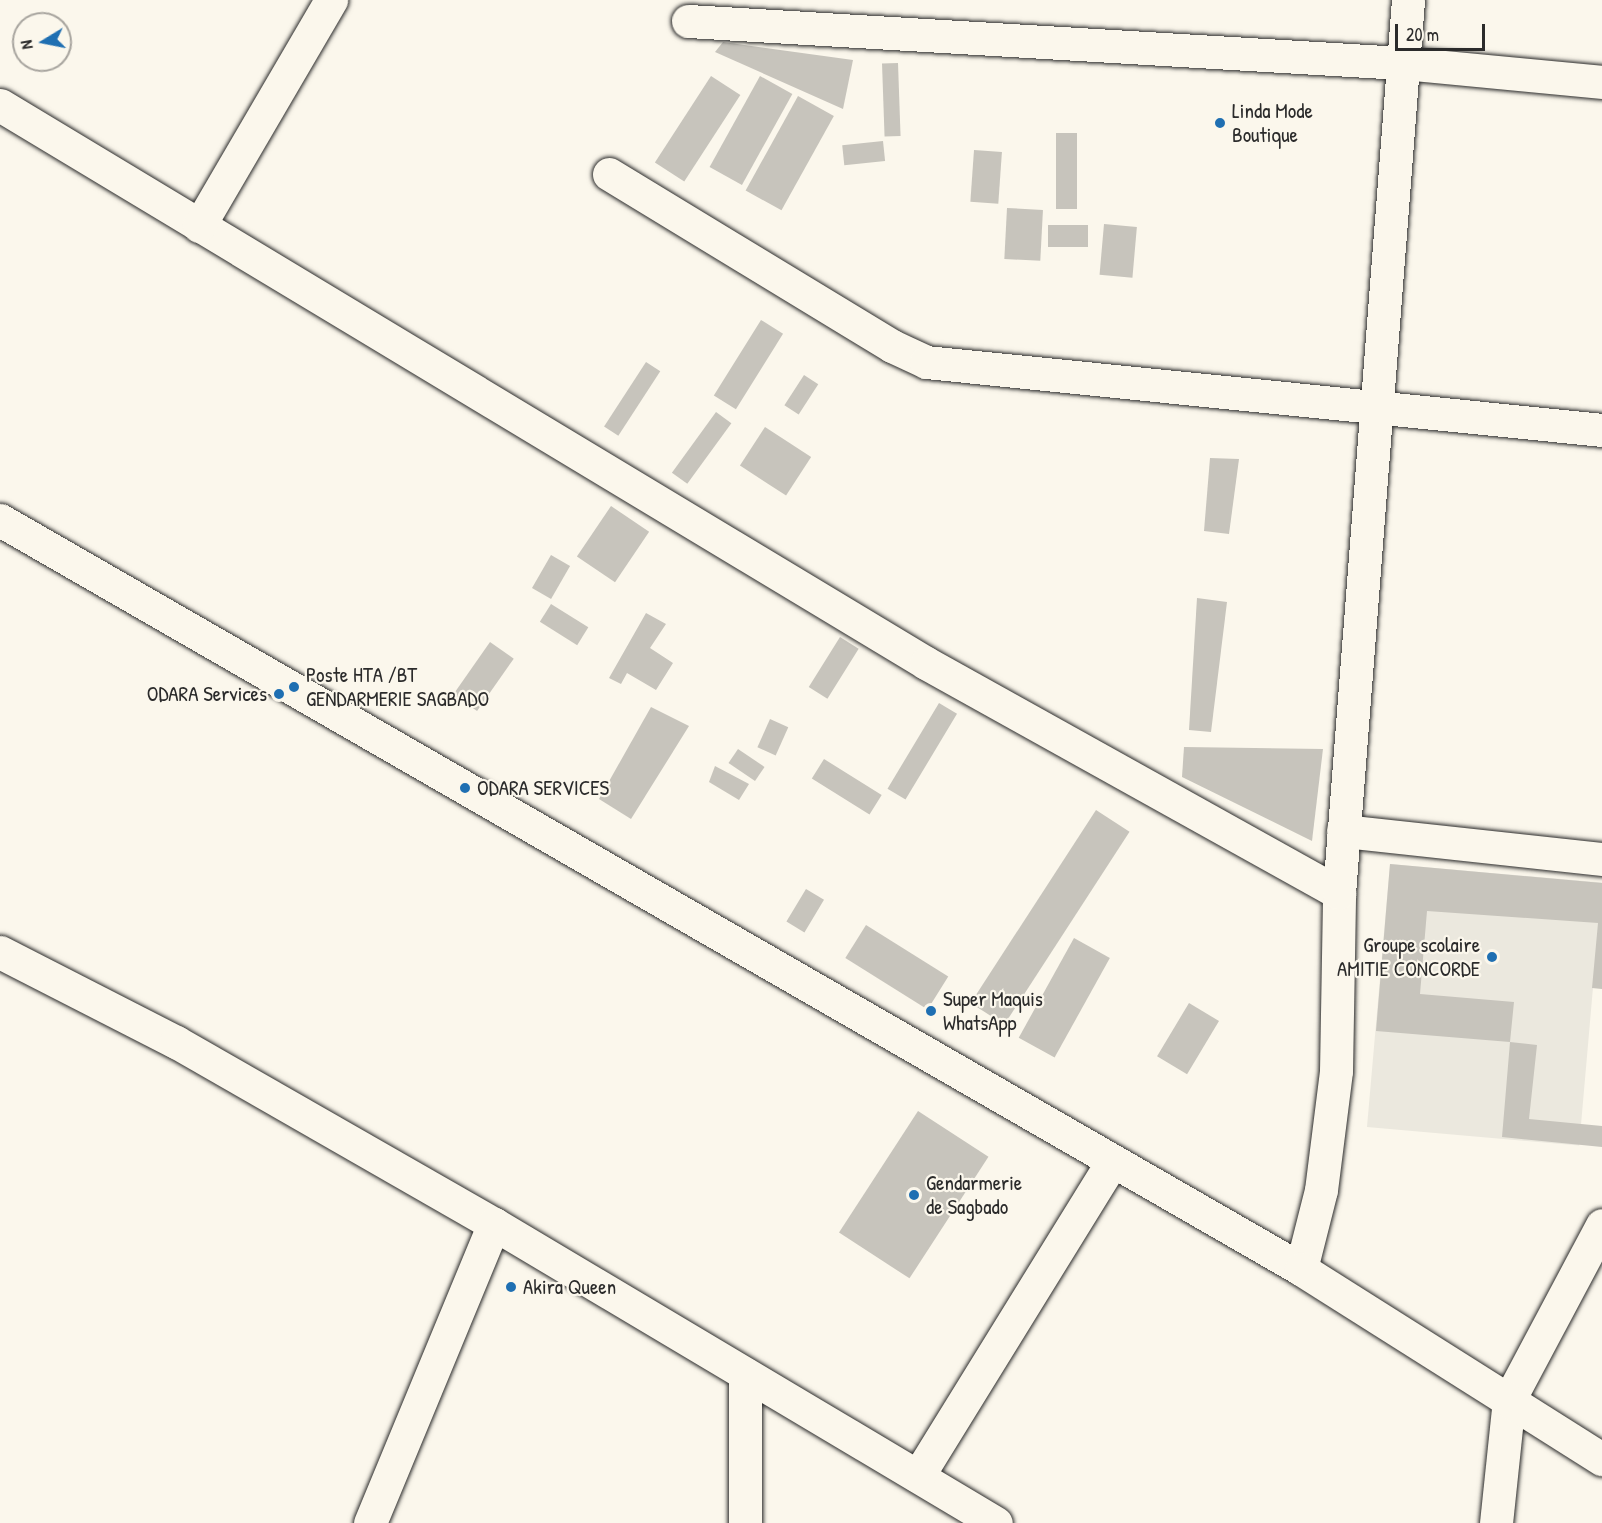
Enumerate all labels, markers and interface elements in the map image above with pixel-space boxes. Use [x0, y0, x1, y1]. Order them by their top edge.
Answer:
north arrow [12, 12, 72, 72]
scale bar [1398, 12, 1488, 50]
text: 20 m [1406, 22, 1439, 47]
text: N [15, 39, 38, 51]
place label: Linda Mode Boutique [1232, 98, 1313, 148]
marker: Linda Mode Boutique [1213, 116, 1227, 130]
place label: Poste HTA /BT GENDARMERIE SAGBADO [306, 662, 489, 712]
marker: Poste HTA /BT GENDARMERIE SAGBADO [287, 680, 301, 694]
place label: ODARA Services [147, 681, 267, 707]
marker: ODARA Services [272, 687, 286, 701]
place label: ODARA SERVICES [477, 775, 609, 801]
marker: ODARA SERVICES [458, 781, 472, 795]
place label: Groupe scolaire AMITIE CONCORDE [1337, 932, 1480, 982]
marker: Groupe scolaire AMITIE CONCORDE [1485, 950, 1499, 964]
place label: Super Maquis WhatsApp [943, 986, 1043, 1036]
marker: Super Maquis WhatsApp [924, 1004, 938, 1018]
place label: Gendarmerie de Sagbado [926, 1170, 1022, 1220]
marker: Gendarmerie de Sagbado [907, 1188, 921, 1202]
place label: Akira Queen [523, 1274, 616, 1300]
marker: Akira Queen [504, 1280, 518, 1294]

